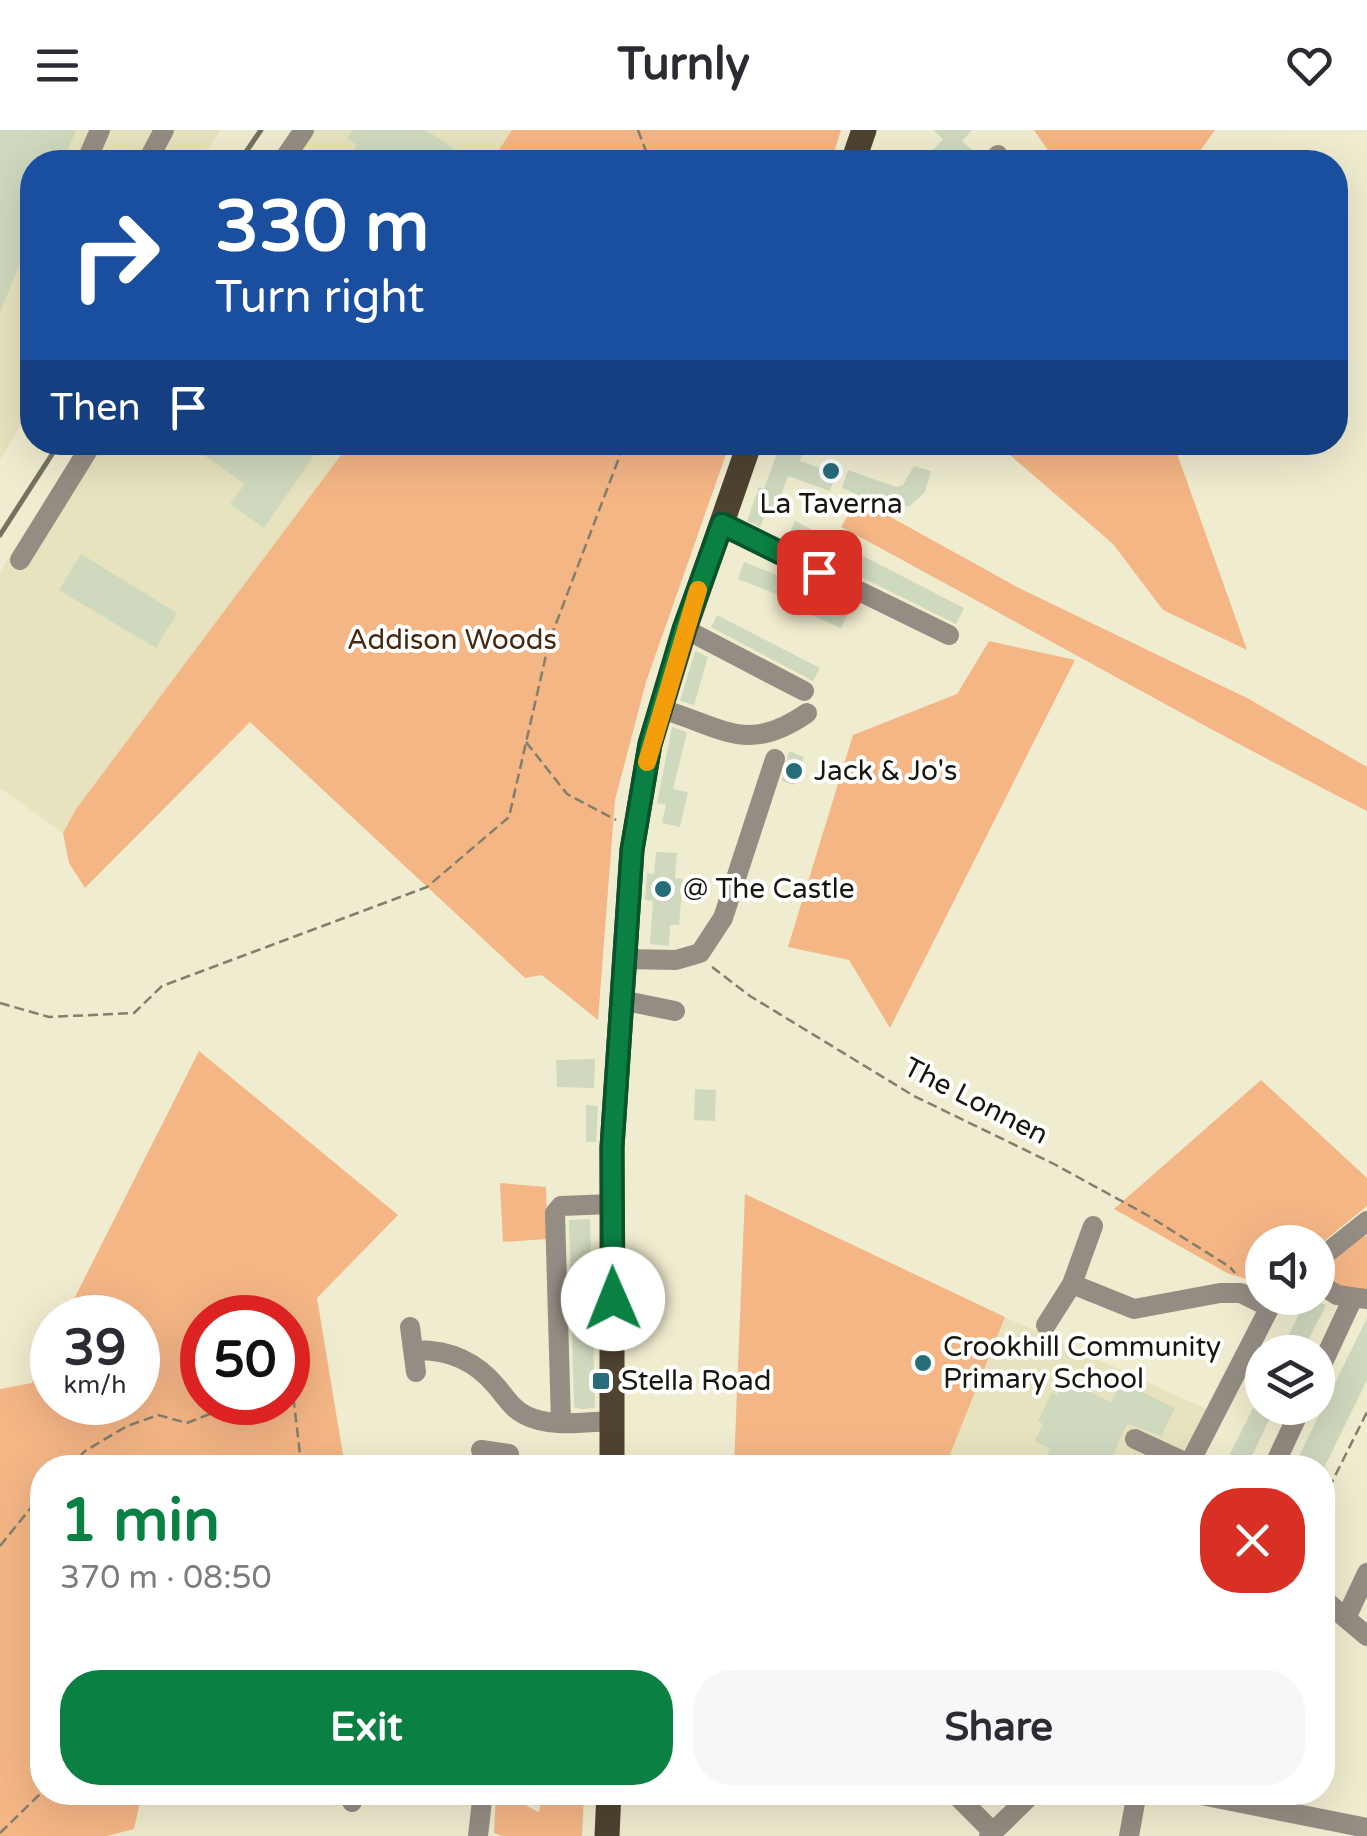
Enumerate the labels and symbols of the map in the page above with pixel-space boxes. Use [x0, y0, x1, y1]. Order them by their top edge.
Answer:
marker: La Taverna [820, 460, 842, 482]
place label: La Taverna [759, 487, 903, 521]
pin [777, 530, 862, 615]
park label: Addison Woods [347, 623, 557, 657]
place label: Jack & Jo's [814, 754, 957, 788]
marker: Jack & Jo's [783, 760, 805, 782]
place label: @ The Castle [683, 872, 855, 906]
marker: @ The Castle [652, 878, 674, 900]
street label: The Lonnen [898, 1050, 1054, 1152]
position arrow [561, 1247, 665, 1351]
speed limit sign: 50 [180, 1295, 310, 1425]
place label: Crookhill Community Primary School [943, 1330, 1221, 1396]
marker: Crookhill Community Primary School [912, 1352, 934, 1374]
place label: Stella Road [621, 1364, 771, 1398]
marker: Stella Road [590, 1370, 612, 1392]

